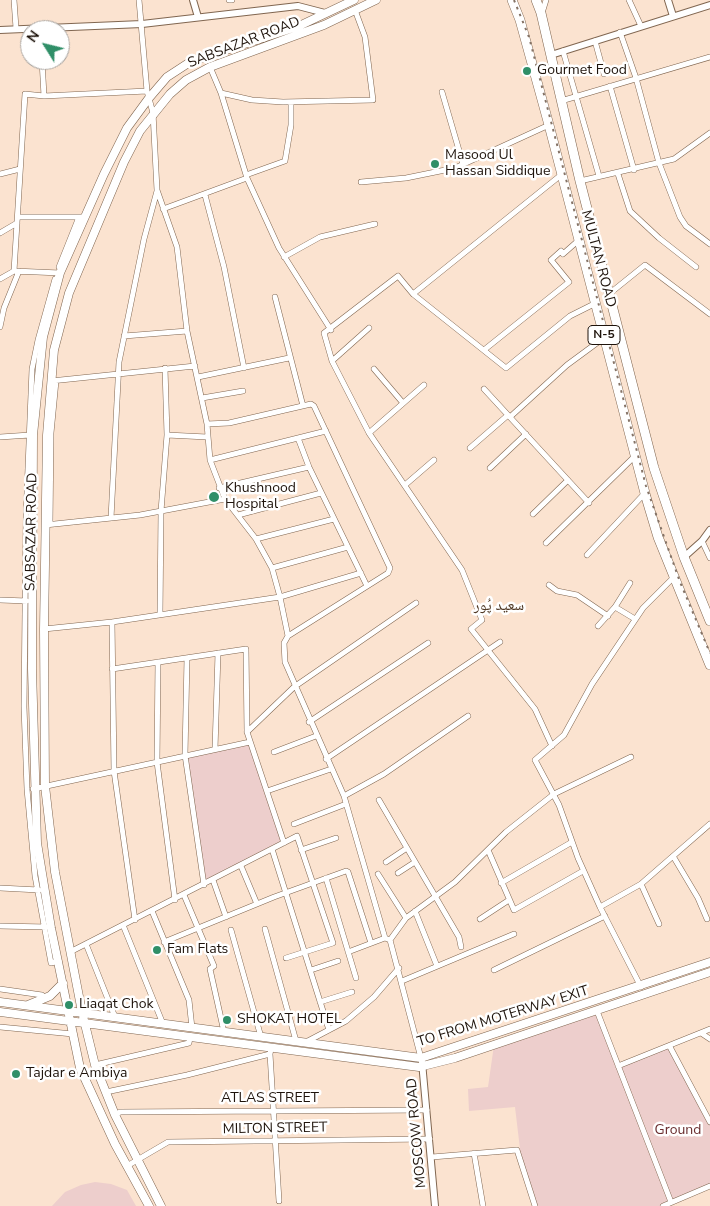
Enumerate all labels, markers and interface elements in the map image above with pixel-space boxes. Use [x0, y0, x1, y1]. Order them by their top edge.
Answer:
street label: SABSAZAR ROAD [186, 14, 302, 72]
north arrow [20, 20, 70, 70]
text: N [22, 27, 44, 46]
place label: Gourmet Food [537, 63, 627, 79]
marker: Gourmet Food [521, 65, 533, 77]
place label: Masood Ul Hassan Siddique [445, 148, 550, 180]
marker: Masood Ul Hassan Siddique [429, 158, 441, 170]
street label: MULTAN ROAD [577, 209, 619, 309]
road number: N-5 [588, 326, 620, 344]
street label: SABSAZAR ROAD [23, 473, 41, 591]
place label: Khushnood Hospital [225, 481, 296, 514]
marker: Khushnood Hospital [207, 490, 221, 504]
district label: سعید پُور [474, 597, 524, 615]
place label: Fam Flats [167, 942, 228, 958]
marker: Fam Flats [151, 944, 163, 956]
street label: TO FROM MOTERWAY EXIT [415, 983, 591, 1051]
place label: Liaqat Chok [79, 997, 154, 1013]
marker: Liaqat Chok [63, 999, 75, 1011]
place label: SHOKAT HOTEL [237, 1012, 341, 1028]
marker: SHOKAT HOTEL [221, 1014, 233, 1026]
place label: Tajdar e Ambiya [26, 1066, 127, 1082]
marker: Tajdar e Ambiya [10, 1068, 22, 1080]
street label: MOSCOW ROAD [404, 1077, 430, 1189]
street label: ATLAS STREET [221, 1091, 319, 1107]
street label: MILTON STREET [223, 1120, 327, 1138]
park label: Ground [655, 1123, 701, 1139]

